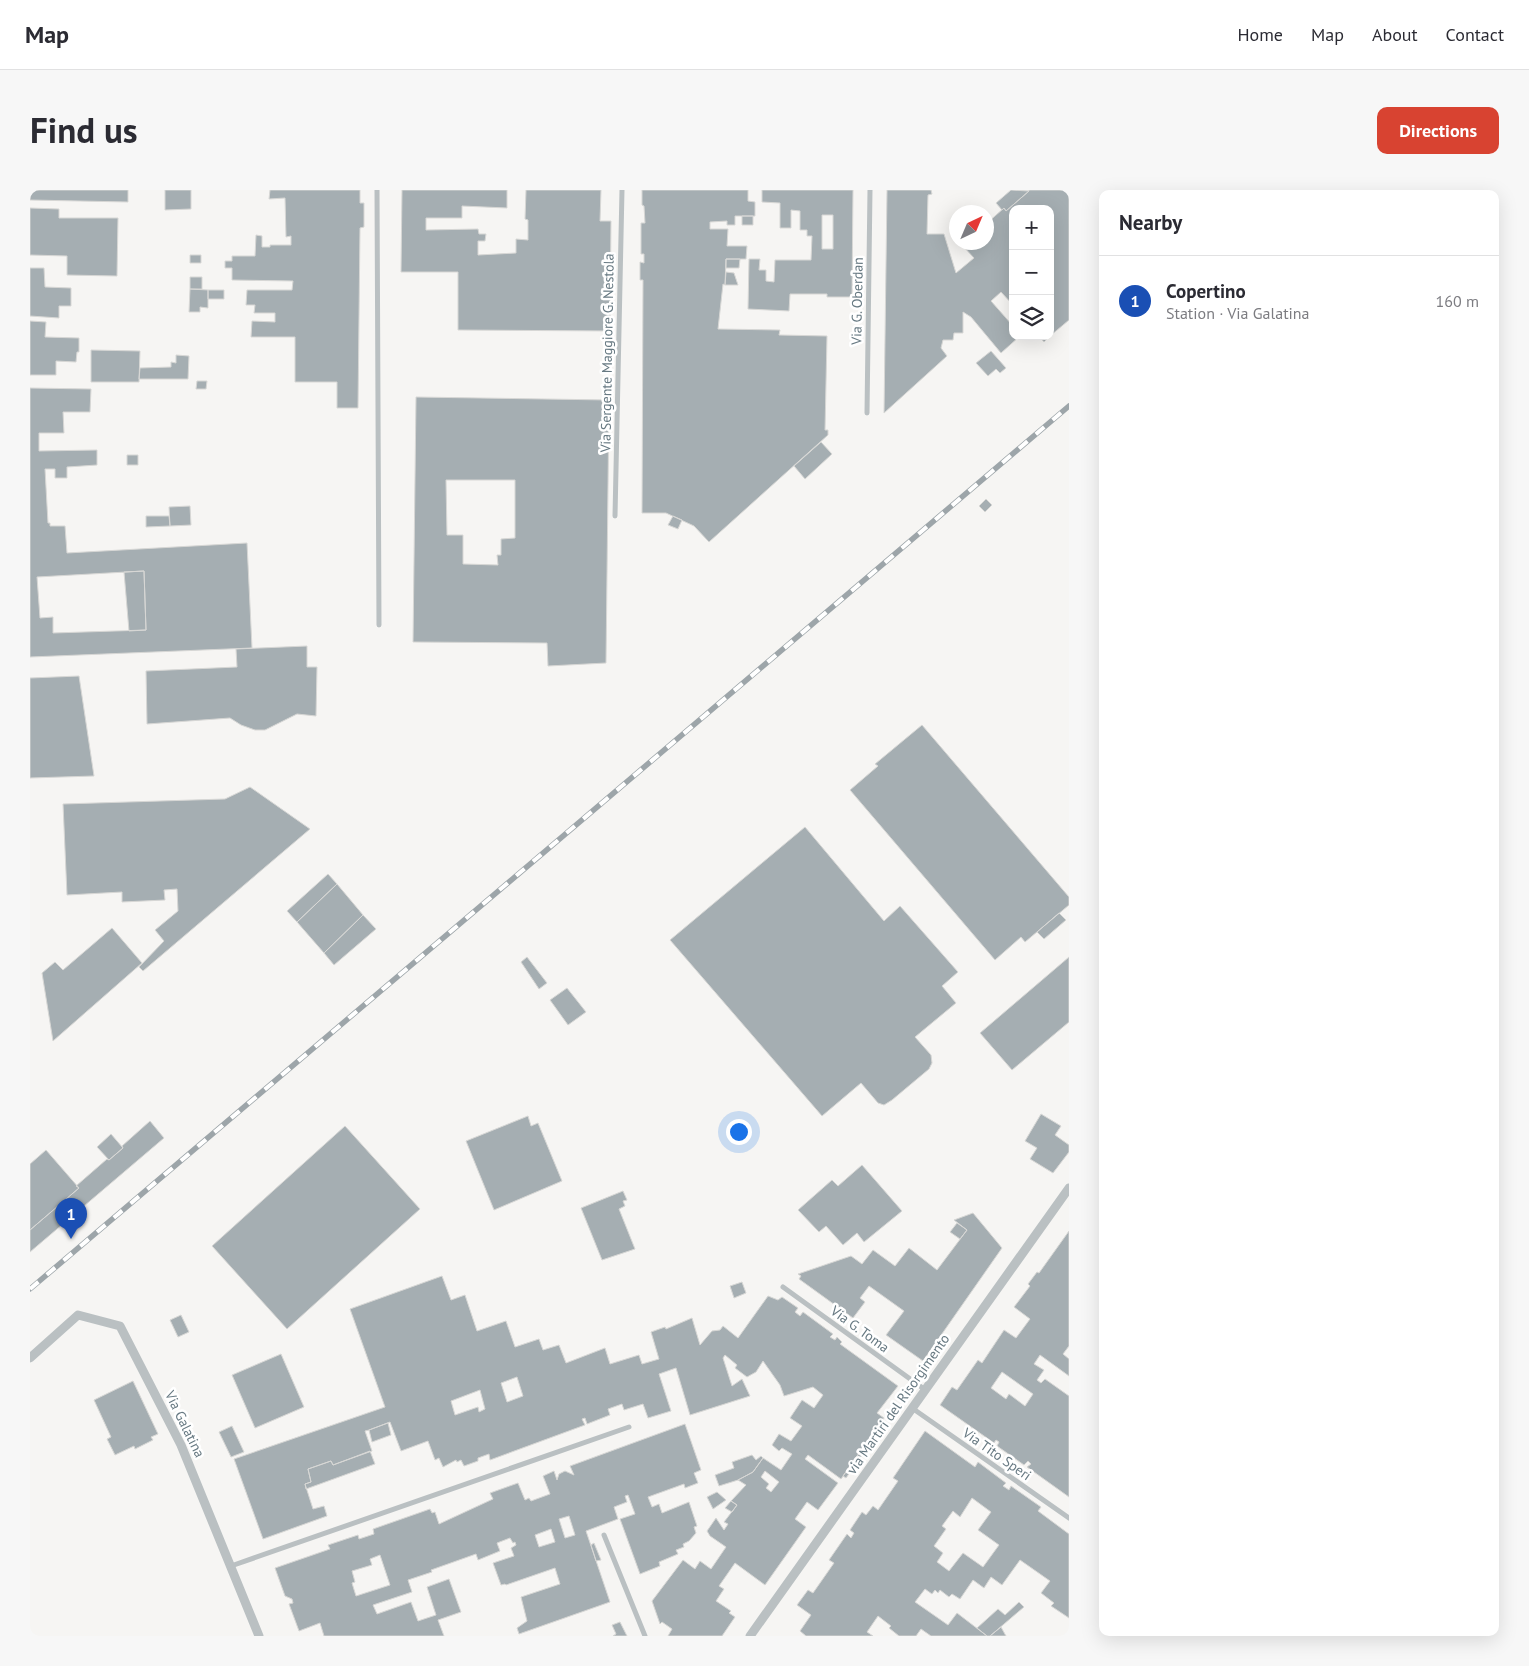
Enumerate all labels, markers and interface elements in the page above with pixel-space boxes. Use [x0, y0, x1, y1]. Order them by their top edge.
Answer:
text: Map [25, 19, 69, 50]
text: Home [1237, 23, 1283, 46]
text: Map [1311, 23, 1344, 46]
text: About [1372, 23, 1418, 46]
text: Contact [1446, 23, 1504, 46]
text: Find us [30, 107, 138, 153]
button: Directions [1377, 107, 1499, 154]
north arrow [949, 205, 994, 250]
map controls [1009, 205, 1054, 340]
button: + [1009, 205, 1054, 250]
text: Nearby [1119, 209, 1182, 236]
button: − [1009, 250, 1054, 295]
street label: Via Sergente Maggiore G. Nestola [596, 253, 618, 454]
street label: Via G. Oberdan [847, 257, 867, 346]
text: Copertino [1166, 279, 1246, 303]
text: 1 [1130, 291, 1140, 311]
text: 160 m [1436, 291, 1479, 311]
button: layers [1009, 295, 1054, 340]
text: Station · Via Galatina [1166, 303, 1310, 323]
your location [726, 1119, 752, 1145]
pin: 1 [55, 1198, 87, 1239]
street label: Via G. Toma [826, 1301, 893, 1356]
street label: via Martiri del Risorgimento [843, 1330, 953, 1478]
street label: Via Galatina [161, 1387, 209, 1460]
street label: Via Tito Speri [958, 1423, 1035, 1484]

